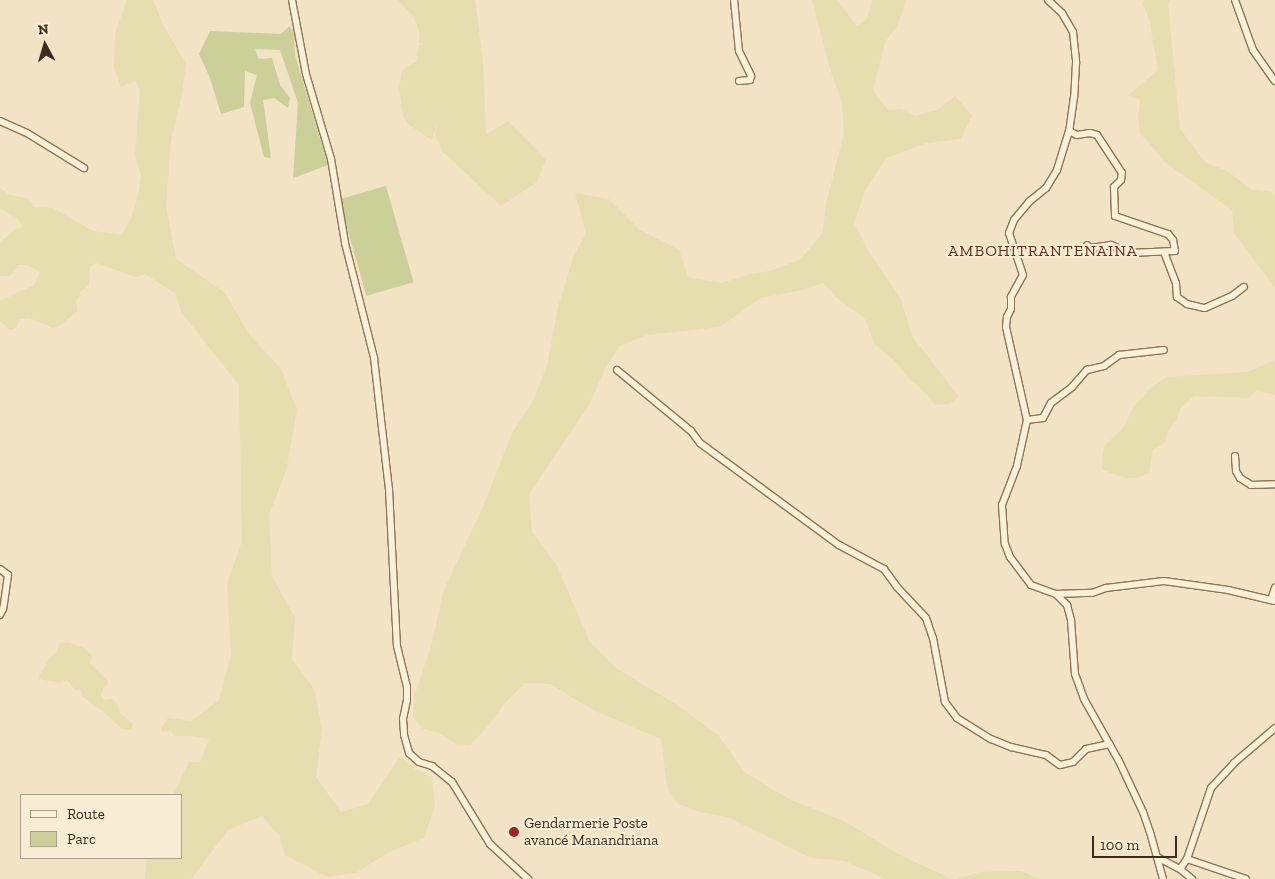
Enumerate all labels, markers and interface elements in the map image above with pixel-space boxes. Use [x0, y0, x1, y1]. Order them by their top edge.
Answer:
north arrow [20, 20, 70, 70]
text: N [37, 21, 50, 39]
district label: AMBOHITRANTENAINA [946, 241, 1140, 261]
legend [20, 794, 182, 859]
text: Route [67, 805, 105, 823]
place label: Gendarmerie Poste avancé Manandriana [524, 814, 658, 849]
marker: Gendarmerie Poste avancé Manandriana [508, 826, 520, 838]
scale bar [1095, 826, 1180, 858]
text: Parc [67, 830, 96, 848]
text: 100 m [1100, 836, 1139, 854]

